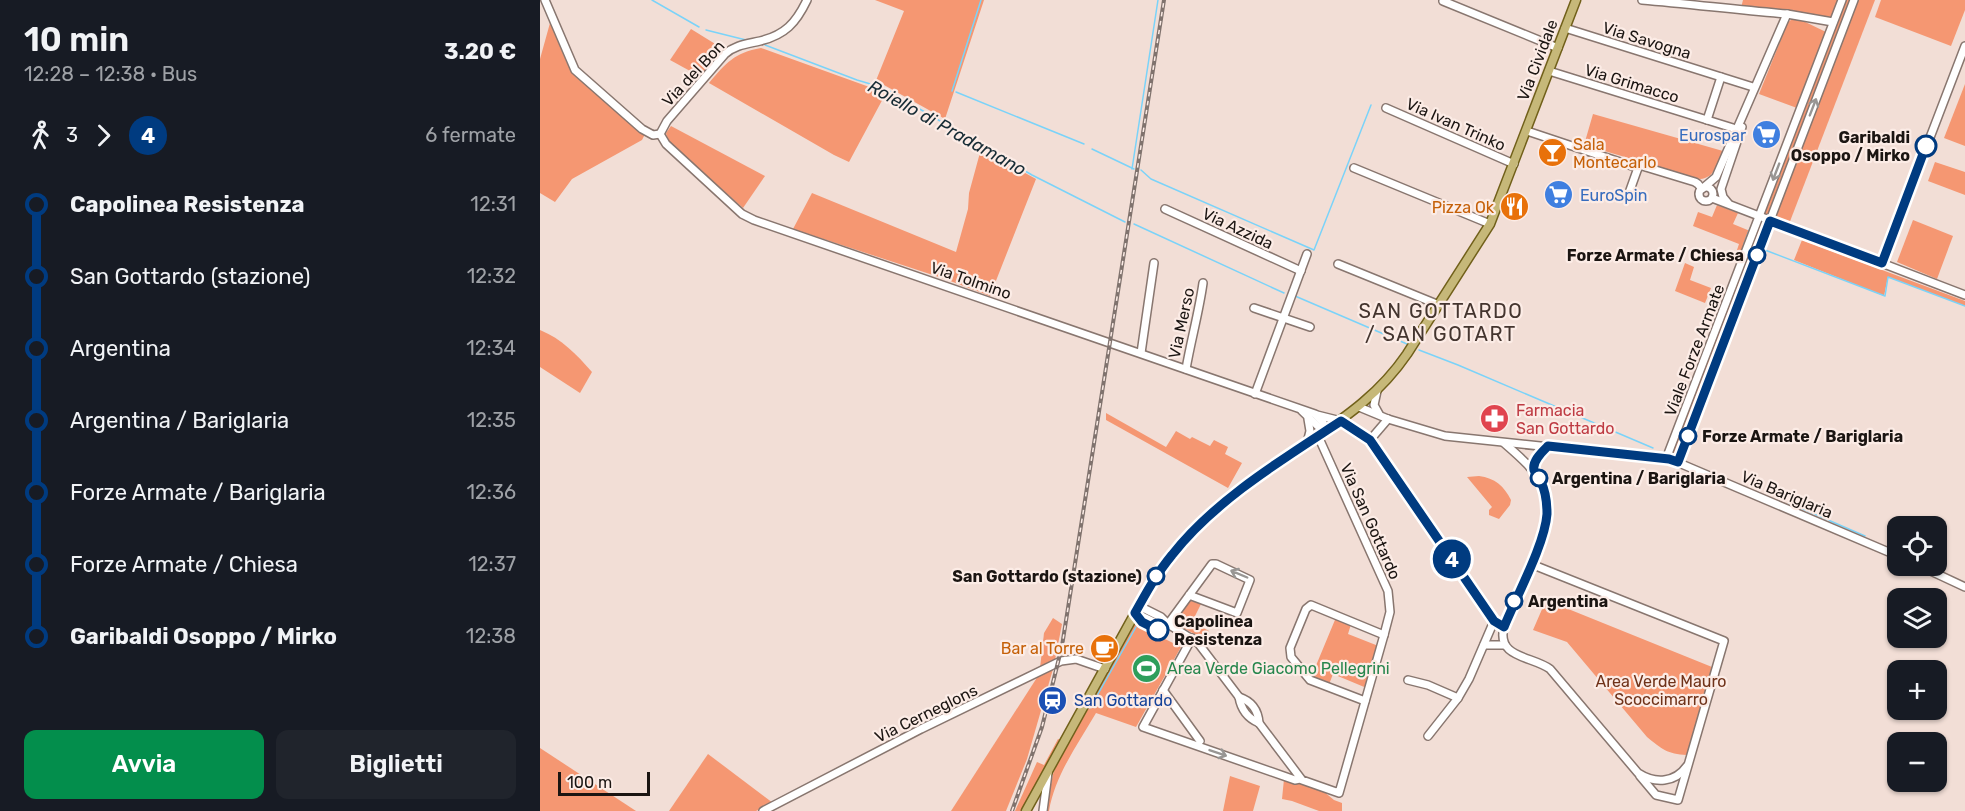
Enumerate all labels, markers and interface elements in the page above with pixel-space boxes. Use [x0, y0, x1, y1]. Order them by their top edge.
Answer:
street label: Via Cividale [1513, 17, 1562, 104]
street label: Via Savogna [1600, 18, 1693, 63]
text: 10 min [24, 20, 129, 59]
street label: Via del Bon [658, 37, 729, 110]
text: 3.20 € [444, 38, 516, 65]
street label: Via Grimacco [1582, 60, 1681, 107]
text: 12:28 – 12:38 · Bus [24, 62, 197, 86]
water label: Roiello di Pradamano [864, 75, 1030, 181]
street label: Via Ivan Trinko [1403, 94, 1508, 155]
one-way arrow [1808, 98, 1819, 117]
icon: walk [24, 119, 57, 152]
icon: forward [87, 119, 120, 152]
supermarket icon: Eurospar [1751, 119, 1783, 151]
text: 3 [66, 123, 78, 147]
text: 4 [141, 123, 155, 148]
text: 6 fermate [425, 123, 516, 147]
place label: Eurospar [1679, 126, 1746, 145]
place label: Garibaldi Osoppo / Mirko [1791, 128, 1910, 165]
place label: Sala Montecarlo [1573, 135, 1657, 172]
marker: Garibaldi Osoppo / Mirko [1915, 135, 1937, 157]
bar icon: Sala Montecarlo [1536, 137, 1568, 169]
one-way arrow [1770, 163, 1781, 181]
supermarket icon: EuroSpin [1543, 179, 1575, 211]
place label: EuroSpin [1580, 186, 1647, 205]
text: Capolinea Resistenza [70, 191, 305, 218]
restaurant icon: Pizza Ok [1499, 191, 1531, 223]
text: 12:31 [470, 192, 516, 216]
place label: Pizza Ok [1432, 198, 1495, 217]
street label: Via Azzida [1199, 204, 1276, 253]
place label: Forze Armate / Chiesa [1567, 246, 1744, 265]
marker: Forze Armate / Chiesa [1748, 246, 1766, 264]
street label: Via Tolmino [928, 258, 1014, 303]
text: San Gottardo (stazione) [70, 263, 310, 290]
text: 12:32 [467, 264, 516, 288]
street label: Viale Forze Armate [1661, 281, 1728, 419]
street label: Via Merso [1165, 286, 1198, 360]
district label: SAN GOTTARDO / SAN GOTART [1359, 299, 1523, 346]
text: Argentina [70, 335, 171, 362]
text: 12:34 [466, 336, 516, 360]
place label: Farmacia San Gottardo [1516, 401, 1614, 438]
pharmacy icon: Farmacia San Gottardo [1479, 403, 1511, 435]
text: Argentina / Bariglaria [70, 407, 289, 434]
text: 12:35 [467, 408, 516, 432]
marker: Forze Armate / Bariglaria [1679, 427, 1697, 445]
place label: Forze Armate / Bariglaria [1702, 427, 1903, 446]
street label: Via San Gottardo [1336, 460, 1405, 582]
street label: Via Bariglaria [1738, 467, 1835, 522]
marker: Argentina / Bariglaria [1530, 469, 1548, 487]
place label: Argentina / Bariglaria [1552, 469, 1726, 488]
text: Forze Armate / Bariglaria [70, 479, 326, 506]
text: 12:36 [467, 480, 516, 504]
map controls [1887, 516, 1947, 792]
button: locate [1887, 516, 1947, 576]
line badge: 4 [1432, 540, 1472, 578]
text: 4 [1445, 547, 1459, 572]
text: Forze Armate / Chiesa [70, 551, 298, 578]
text: 12:37 [468, 552, 516, 576]
place label: San Gottardo (stazione) [952, 567, 1142, 586]
marker: San Gottardo (stazione) [1147, 567, 1165, 585]
one-way arrow [1230, 567, 1248, 579]
button: layers [1887, 588, 1947, 648]
marker: Argentina [1505, 592, 1523, 610]
place label: Argentina [1528, 592, 1608, 611]
place label: Capolinea Resistenza [1174, 612, 1262, 649]
marker: Capolinea Resistenza [1147, 619, 1169, 641]
text: Garibaldi Osoppo / Mirko [70, 623, 337, 650]
text: 12:38 [466, 624, 516, 648]
cafe icon: Bar al Torre [1089, 632, 1121, 664]
place label: Bar al Torre [1001, 639, 1084, 658]
sports icon: Area Verde Giacomo Pellegrini [1130, 652, 1162, 684]
place label: Area Verde Giacomo Pellegrini [1167, 659, 1390, 678]
button: + [1887, 660, 1947, 720]
park label: Area Verde Mauro Scoccimarro [1595, 672, 1727, 709]
street label: Via Cerneglons [872, 680, 981, 747]
station icon: San Gottardo [1037, 684, 1069, 716]
place label: San Gottardo [1074, 691, 1172, 710]
button: Avvia [24, 730, 264, 799]
button: Biglietti [276, 730, 516, 799]
button: − [1887, 732, 1947, 792]
one-way arrow [1208, 749, 1227, 760]
scale bar [558, 769, 650, 796]
text: 100 m [567, 773, 612, 792]

